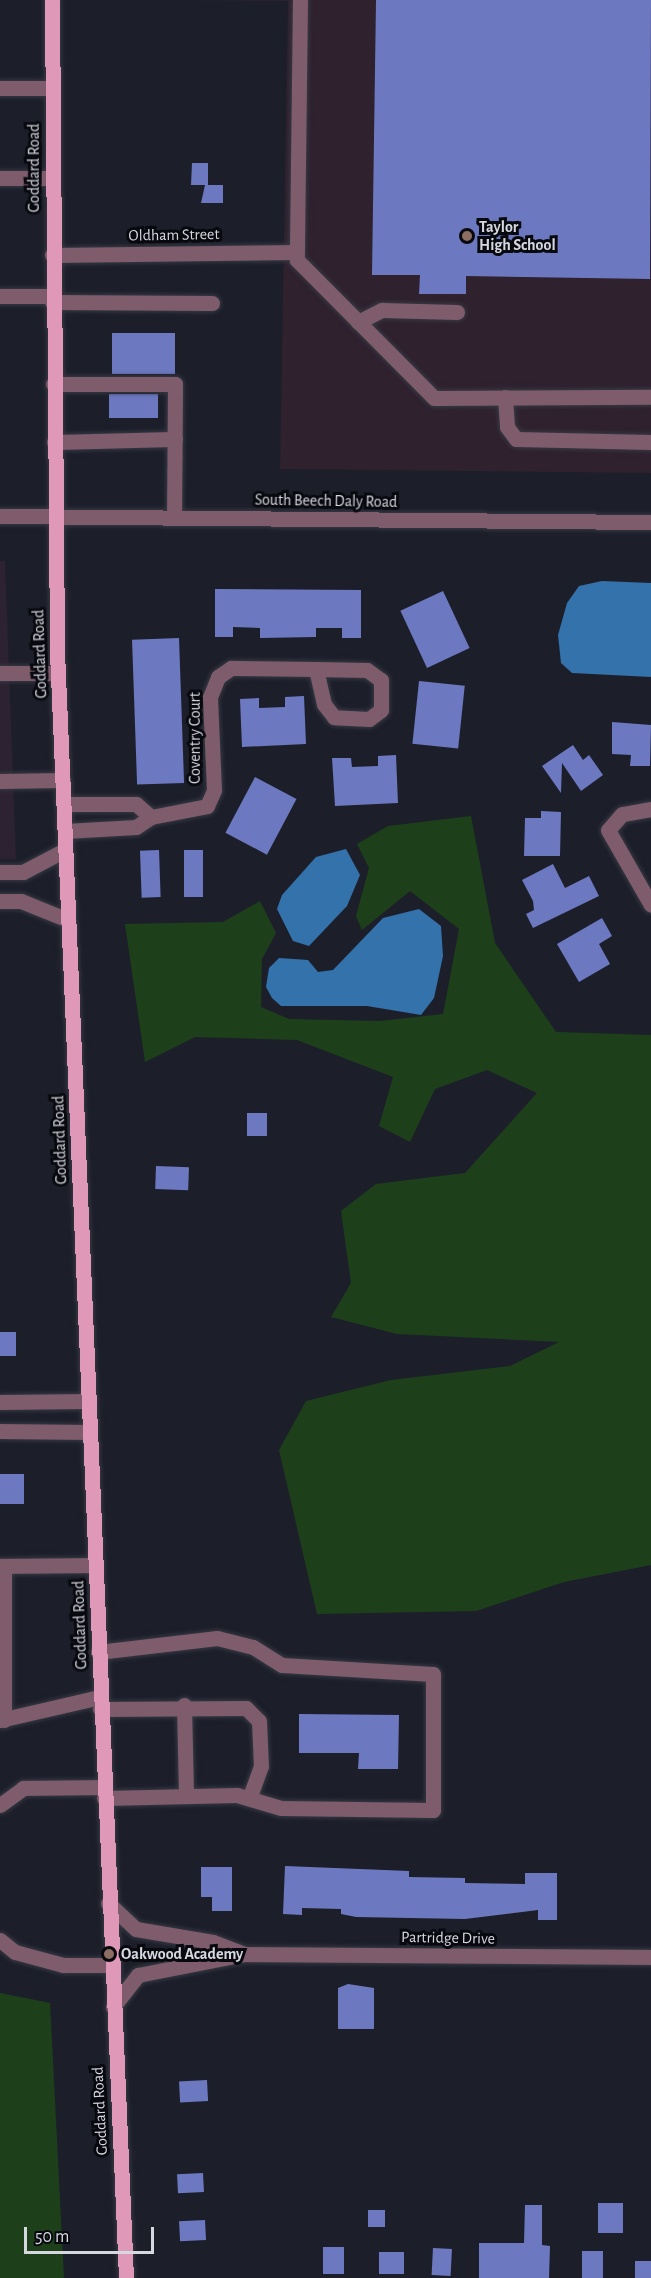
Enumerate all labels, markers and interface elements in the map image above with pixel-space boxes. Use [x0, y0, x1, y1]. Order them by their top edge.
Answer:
street label: Goddard Road [24, 124, 44, 212]
place label: Taylor High School [479, 217, 556, 255]
street label: Oldham Street [128, 225, 220, 245]
marker: Taylor High School [460, 229, 474, 243]
street label: South Beech Daly Road [255, 490, 397, 512]
street label: Goddard Road [29, 609, 51, 699]
street label: Coventry Court [185, 692, 205, 784]
street label: Goddard Road [49, 1095, 71, 1185]
street label: Goddard Road [69, 1580, 91, 1670]
street label: Partridge Drive [401, 1928, 495, 1948]
place label: Oakwood Academy [121, 1944, 243, 1964]
marker: Oakwood Academy [102, 1947, 116, 1961]
street label: Goddard Road [88, 2066, 112, 2156]
scale bar [27, 2215, 158, 2253]
text: 50 m [35, 2228, 69, 2246]

